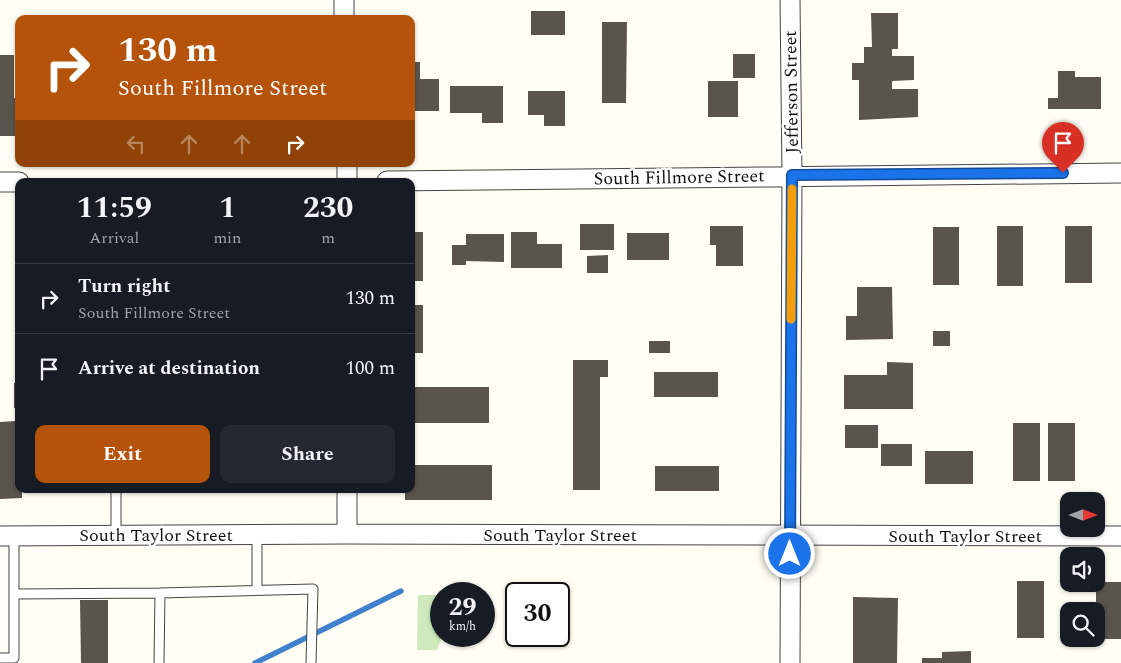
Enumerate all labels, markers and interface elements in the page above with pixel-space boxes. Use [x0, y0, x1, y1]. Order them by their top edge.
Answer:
text: 130 m [118, 24, 217, 77]
street label: Jefferson Street [777, 30, 806, 154]
icon: right [35, 35, 100, 100]
text: South Fillmore Street [118, 72, 327, 105]
pin [1042, 122, 1084, 173]
icon: arrive [1049, 129, 1077, 157]
icon: left [122, 130, 150, 158]
icon: ahead [175, 130, 203, 158]
icon: ahead [228, 130, 256, 158]
icon: right [281, 130, 309, 158]
street label: South Fillmore Street [593, 163, 765, 192]
text: 11:59 [77, 185, 152, 231]
text: 1 [219, 185, 236, 231]
text: 230 [303, 185, 353, 231]
text: Arrival [89, 226, 139, 250]
text: min [213, 226, 241, 250]
text: m [321, 226, 335, 250]
text: Turn right [78, 272, 171, 301]
text: 130 m [345, 284, 395, 313]
icon: right [35, 285, 63, 313]
text: South Fillmore Street [78, 301, 230, 325]
text: Arrive at destination [78, 354, 260, 383]
text: 100 m [345, 354, 395, 383]
icon: arrive [35, 355, 63, 383]
button: Exit [35, 425, 210, 483]
button: Share [220, 425, 395, 483]
north arrow [1060, 492, 1105, 538]
map controls [1060, 492, 1105, 647]
street label: South Taylor Street [79, 522, 233, 549]
street label: South Taylor Street [483, 522, 637, 549]
street label: South Taylor Street [888, 523, 1042, 550]
position arrow [763, 527, 815, 579]
button: sound [1060, 547, 1105, 592]
speed limit sign: 30 [505, 582, 570, 647]
text: 29 [448, 589, 477, 627]
button: search [1060, 602, 1105, 647]
text: km/h [449, 617, 476, 636]

